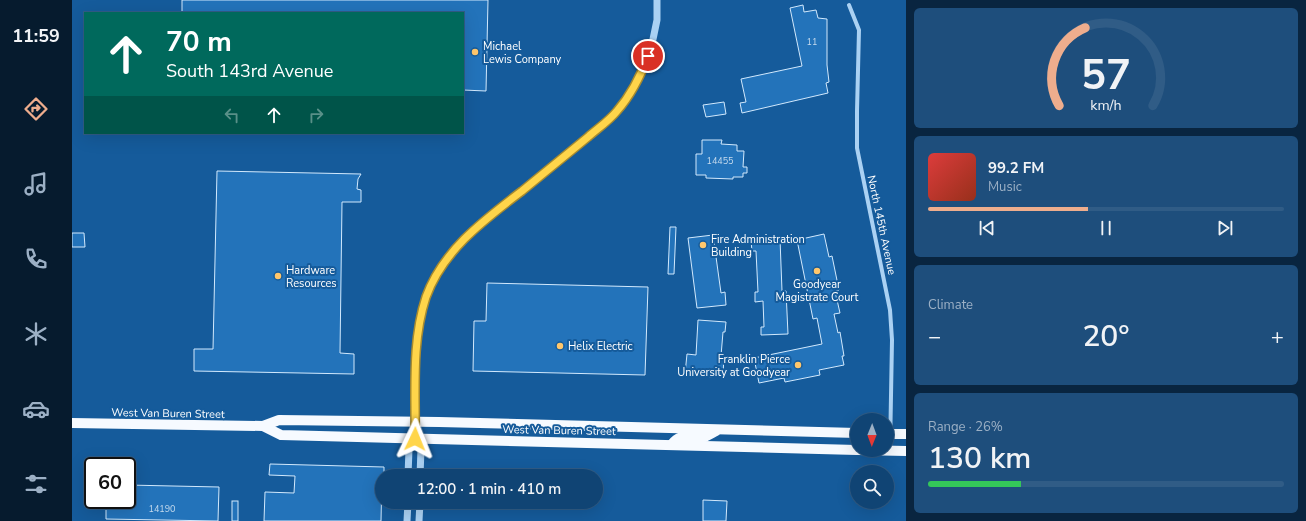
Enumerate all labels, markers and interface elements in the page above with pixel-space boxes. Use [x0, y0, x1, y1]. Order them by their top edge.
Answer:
text: 70 m [166, 23, 232, 61]
text: 11:59 [12, 24, 60, 48]
icon: ahead [100, 28, 152, 80]
house number: 11 [807, 36, 817, 48]
place label: Michael Lewis Company [483, 39, 562, 67]
pin [631, 39, 665, 73]
icon: arrive [637, 45, 659, 67]
marker: Michael Lewis Company [470, 47, 480, 57]
text: 57 [1081, 47, 1131, 104]
text: South 143rd Avenue [166, 59, 333, 83]
icon: directions [22, 95, 50, 123]
text: km/h [1090, 96, 1122, 115]
icon: left [221, 104, 243, 126]
icon: ahead [263, 104, 285, 126]
icon: right [305, 104, 327, 126]
house number: 14455 [706, 155, 734, 167]
text: 99.2 FM [988, 158, 1044, 178]
icon: music [22, 170, 50, 198]
street label: North 145th Avenue [864, 174, 899, 276]
text: Music [988, 178, 1022, 196]
icon: previous [976, 217, 998, 239]
icon: pause [1095, 217, 1117, 239]
icon: next [1214, 217, 1236, 239]
place label: Fire Administration Building [711, 232, 805, 260]
marker: Fire Administration Building [698, 240, 708, 250]
icon: phone [22, 245, 50, 273]
place label: Hardware Resources [286, 263, 337, 291]
marker: Goodyear Magistrate Court [812, 266, 822, 276]
marker: Hardware Resources [273, 271, 283, 281]
place label: Goodyear Magistrate Court [776, 277, 859, 305]
text: Climate [928, 296, 973, 314]
text: 20° [1082, 316, 1130, 357]
icon: climate [22, 320, 50, 348]
text: − [928, 322, 941, 352]
text: + [1271, 322, 1284, 352]
place label: Helix Electric [568, 339, 633, 354]
marker: Helix Electric [555, 341, 565, 351]
place label: Franklin Pierce University at Goodyear [677, 352, 790, 380]
marker: Franklin Pierce University at Goodyear [793, 360, 803, 370]
icon: car [22, 395, 50, 423]
street label: West Van Buren Street [111, 405, 225, 422]
north arrow [850, 413, 894, 457]
map controls [850, 413, 894, 509]
position arrow [394, 418, 436, 460]
text: Range · 26% [928, 418, 1003, 436]
street label: West Van Buren Street [502, 422, 616, 439]
text: 130 km [928, 438, 1031, 479]
speed limit sign: 60 [84, 457, 136, 509]
button: search [850, 465, 894, 509]
icon: filters [22, 470, 50, 498]
text: 12:00 · 1 min · 410 m [417, 479, 561, 499]
house number: 14190 [148, 503, 176, 515]

